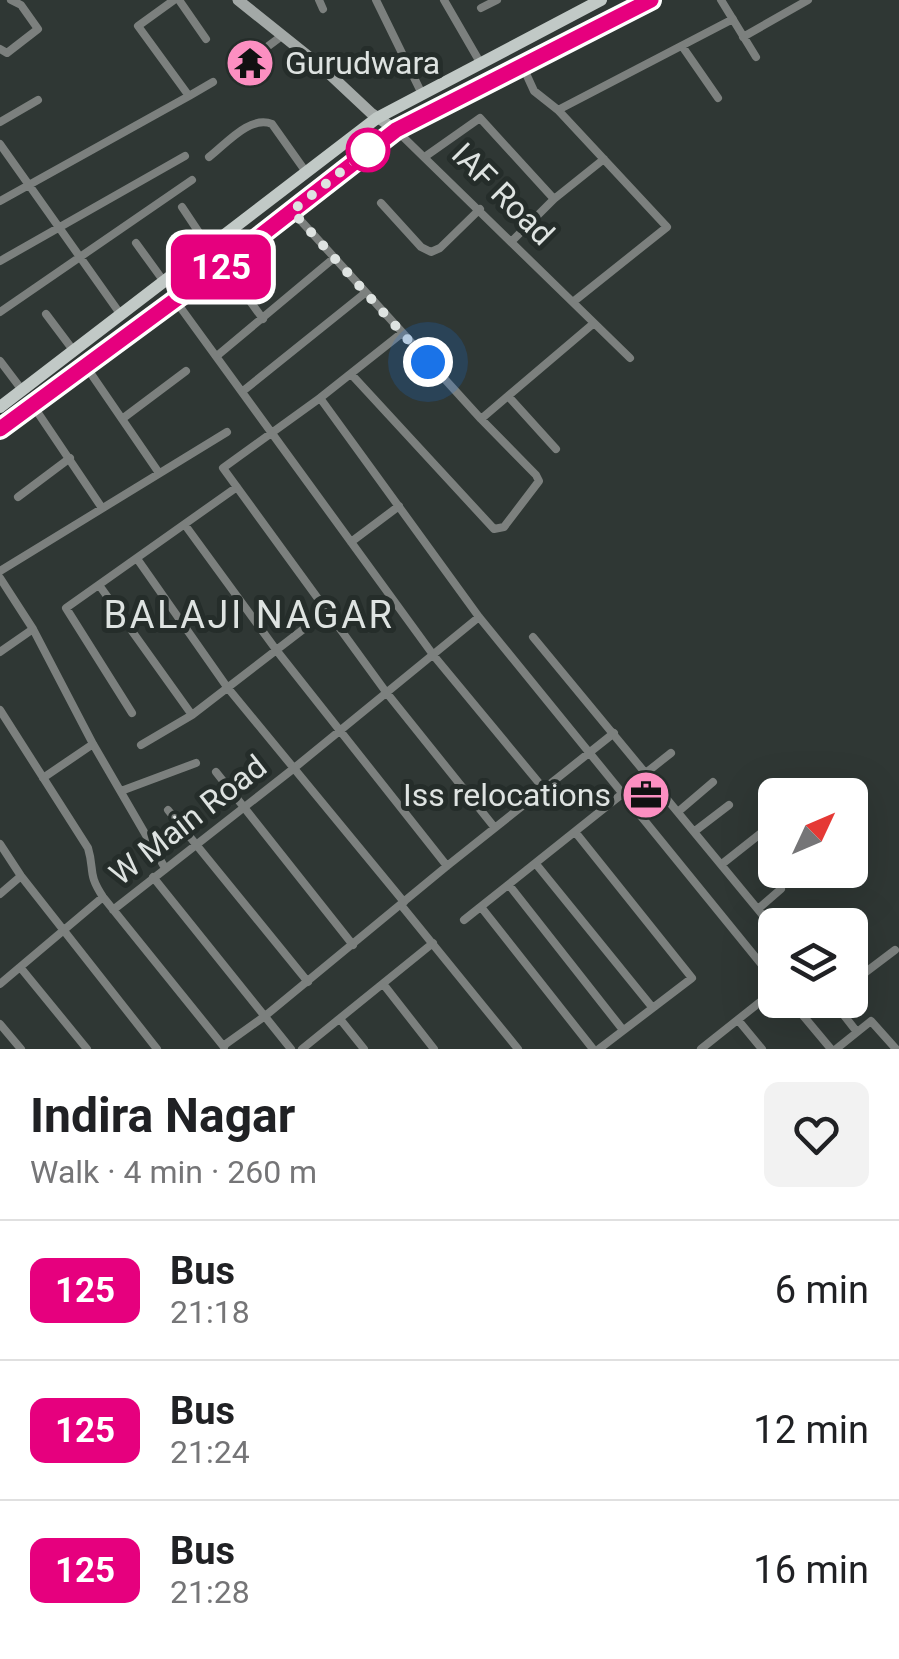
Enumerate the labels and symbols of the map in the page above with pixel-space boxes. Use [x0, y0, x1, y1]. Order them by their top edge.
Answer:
temple icon: Gurudwara [224, 37, 276, 89]
place label: Gurudwara [285, 44, 440, 82]
unlabelled marker [347, 129, 389, 171]
street label: IAF Road [444, 135, 562, 253]
line badge: 125 [164, 234, 278, 300]
your location [403, 337, 453, 387]
district label: BALAJI NAGAR [104, 593, 394, 637]
street label: W Main Road [102, 747, 274, 893]
office icon: Iss relocations [620, 769, 672, 821]
place label: Iss relocations [403, 776, 611, 814]
north arrow [758, 778, 868, 888]

